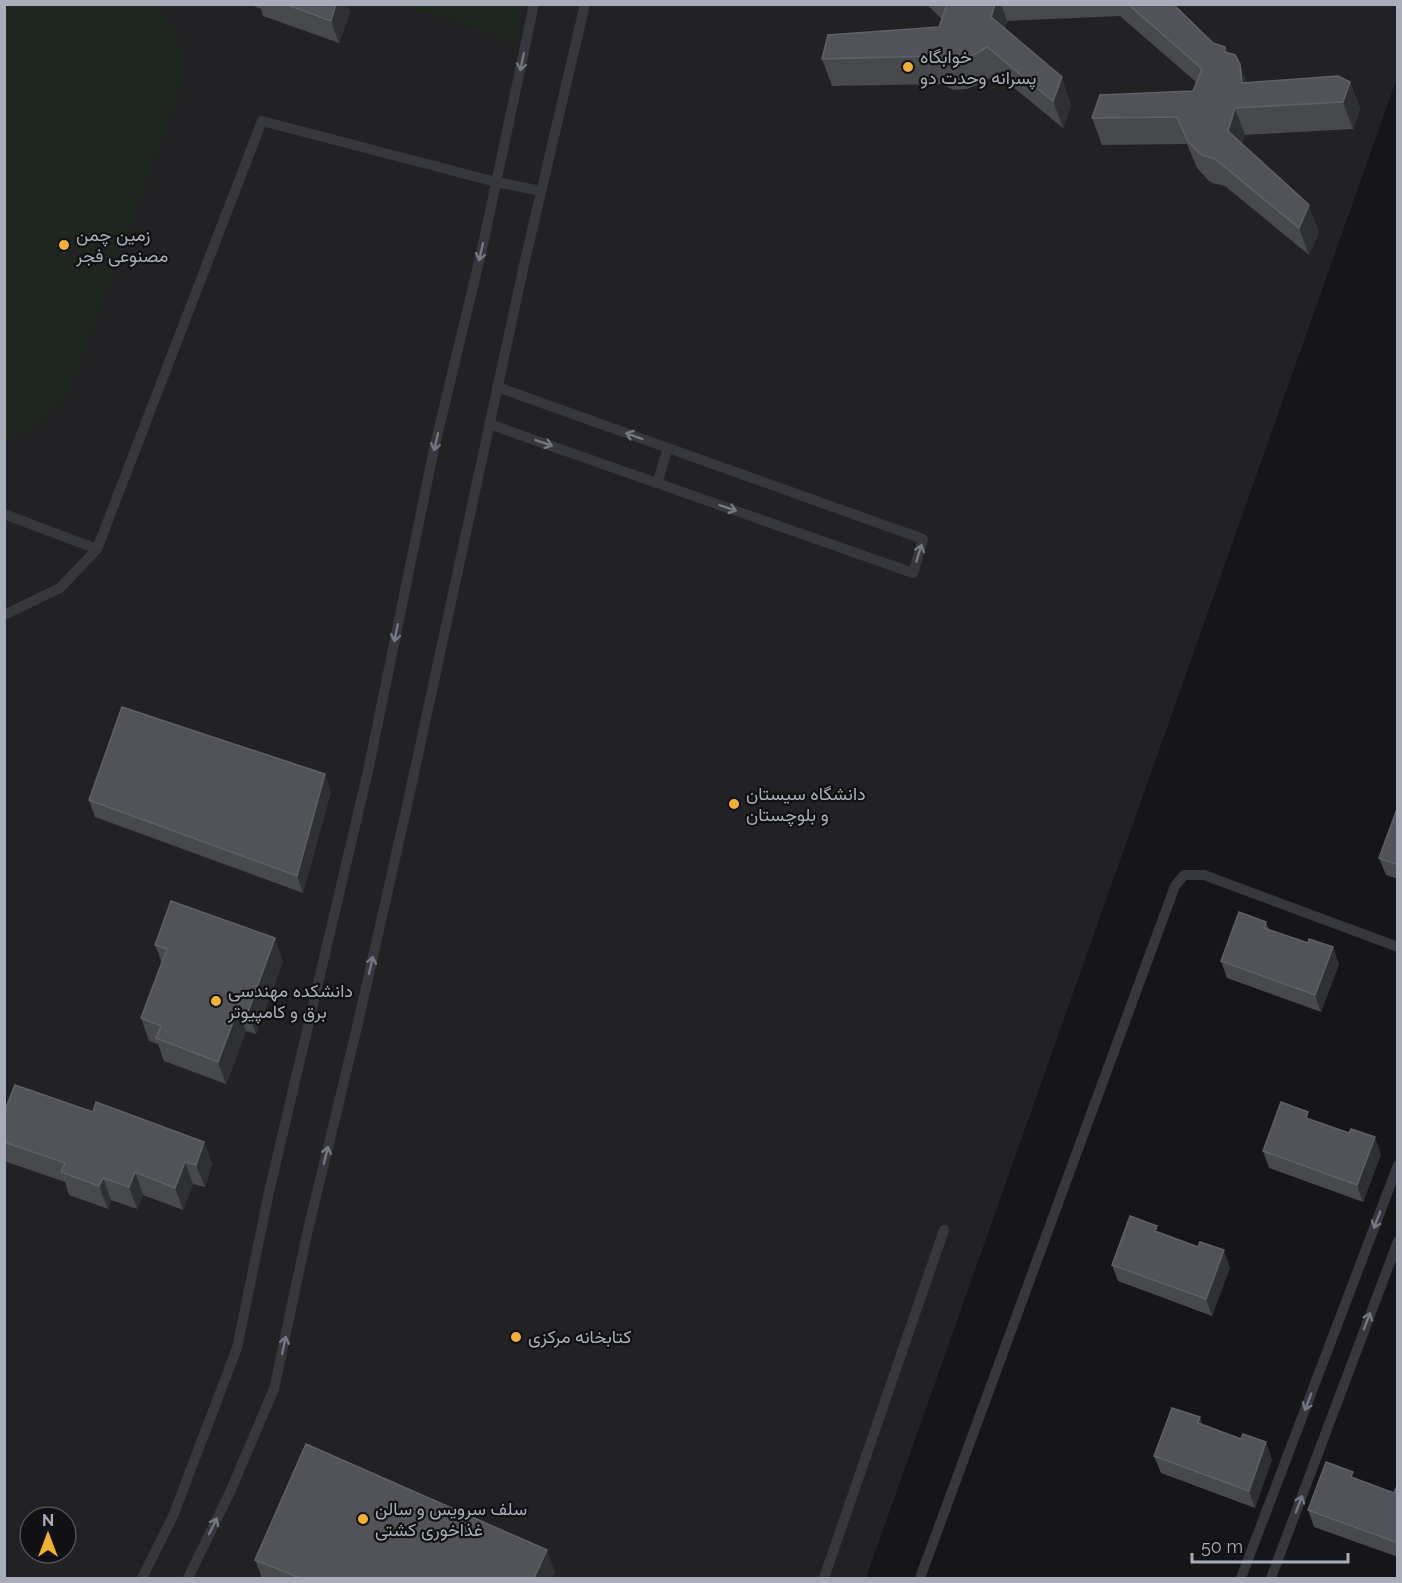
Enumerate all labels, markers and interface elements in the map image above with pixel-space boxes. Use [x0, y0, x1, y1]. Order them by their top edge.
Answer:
place label: خوابگاه پسرانه وحدت دو [920, 46, 1036, 90]
one-way arrow [516, 51, 527, 71]
marker: خوابگاه پسرانه وحدت دو [901, 60, 915, 74]
place label: زمین چمن مصنوعی فجر [75, 224, 168, 267]
marker: زمین چمن مصنوعی فجر [57, 238, 71, 252]
one-way arrow [475, 242, 486, 262]
one-way arrow [625, 429, 644, 440]
one-way arrow [430, 432, 441, 451]
one-way arrow [535, 439, 553, 450]
one-way arrow [719, 503, 738, 514]
one-way arrow [914, 544, 925, 563]
one-way arrow [390, 623, 401, 642]
place label: دانشگاه سیستان و بلوچستان [746, 783, 866, 827]
marker: دانشگاه سیستان و بلوچستان [727, 797, 741, 811]
one-way arrow [366, 956, 377, 975]
place label: دانشکده مهندسی برق و کامپیوتر [227, 980, 353, 1024]
marker: دانشکده مهندسی برق و کامپیوتر [209, 994, 223, 1008]
one-way arrow [320, 1145, 332, 1164]
one-way arrow [1370, 1210, 1381, 1229]
one-way arrow [1363, 1313, 1374, 1331]
place label: کتابخانه مرکزی [528, 1326, 631, 1348]
marker: کتابخانه مرکزی [509, 1330, 523, 1344]
one-way arrow [278, 1336, 290, 1355]
one-way arrow [1301, 1393, 1312, 1411]
one-way arrow [1294, 1495, 1305, 1514]
place label: سلف سرویس و سالن غذاخوری کشتی [375, 1498, 527, 1541]
north arrow [18, 1505, 78, 1565]
text: N [42, 1511, 54, 1530]
marker: سلف سرویس و سالن غذاخوری کشتی [356, 1512, 370, 1526]
one-way arrow [208, 1517, 220, 1535]
scale bar [1192, 1526, 1348, 1564]
text: 50 m [1201, 1536, 1243, 1557]

